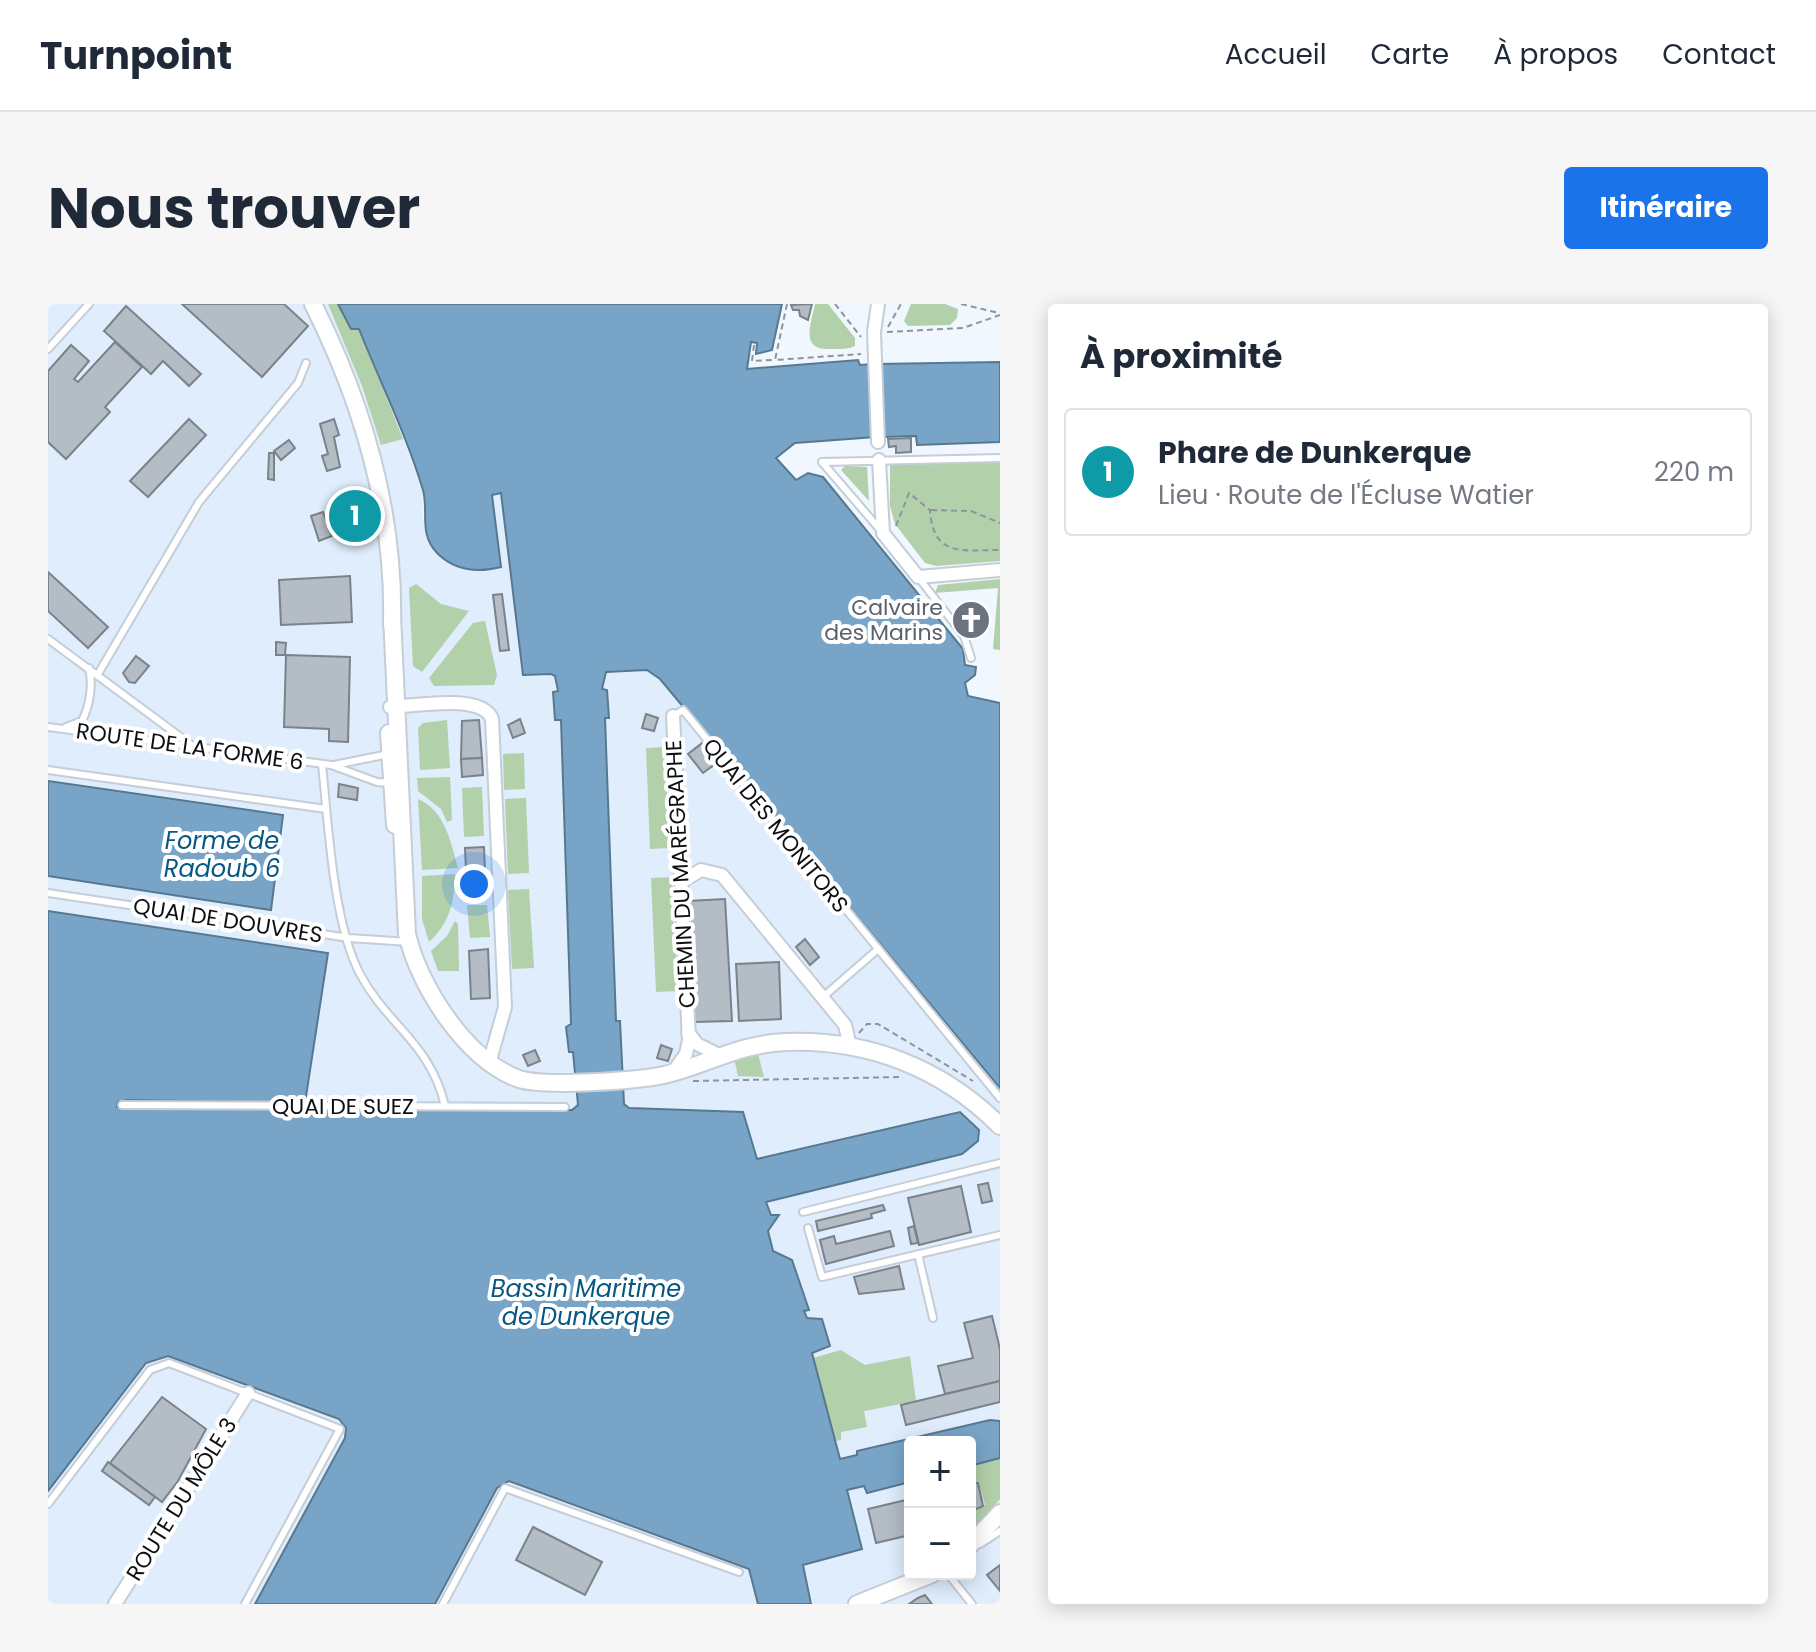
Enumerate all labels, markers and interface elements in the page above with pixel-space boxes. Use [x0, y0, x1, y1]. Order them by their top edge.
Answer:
text: Turnpoint [40, 29, 232, 82]
text: Accueil [1225, 35, 1327, 74]
text: Carte [1371, 35, 1449, 74]
text: À propos [1493, 35, 1618, 74]
text: Contact [1662, 35, 1776, 74]
button: Itinéraire [1564, 167, 1768, 249]
text: Nous trouver [48, 169, 420, 248]
text: À proximité [1080, 332, 1282, 380]
text: Phare de Dunkerque [1158, 431, 1471, 474]
text: 1 [1103, 454, 1113, 490]
text: 220 m [1654, 454, 1734, 490]
text: Lieu · Route de l'Écluse Watier [1158, 477, 1534, 513]
pin: 1 [329, 486, 381, 546]
place label: Calvaire des Marins [824, 592, 943, 648]
church icon: Calvaire des Marins [950, 599, 992, 641]
street label: ROUTE DE LA FORME 6 [74, 715, 306, 778]
street label: QUAI DES MONITORS [695, 731, 856, 919]
street label: CHEMIN DU MARÉGRAPHE [658, 739, 703, 1009]
water label: Forme de Radoub 6 [164, 824, 280, 885]
your location [454, 864, 494, 904]
street label: QUAI DE DOUVRES [131, 890, 325, 951]
street label: QUAI DE SUEZ [272, 1091, 414, 1122]
water label: Bassin Maritime de Dunkerque [491, 1272, 681, 1333]
street label: ROUTE DU MÔLE 3 [119, 1412, 244, 1587]
map controls [904, 1436, 976, 1580]
button: + [904, 1436, 976, 1508]
button: − [904, 1508, 976, 1580]

